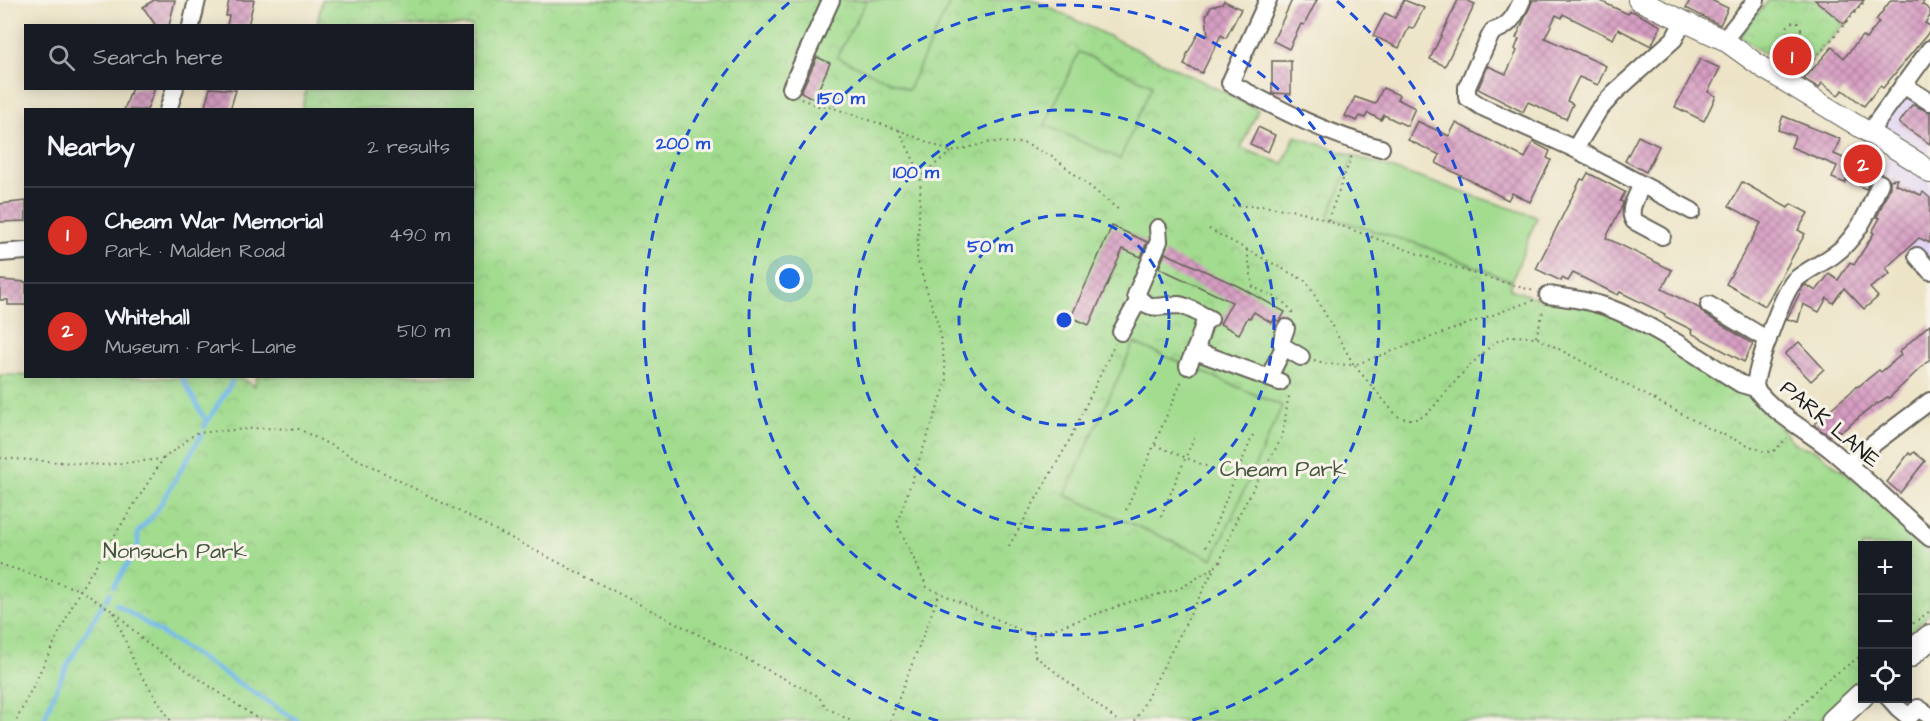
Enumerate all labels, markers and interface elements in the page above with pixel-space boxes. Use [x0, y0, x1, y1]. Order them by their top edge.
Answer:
search box [24, 24, 474, 90]
pin: 1 [1772, 34, 1812, 78]
icon: search [45, 41, 78, 74]
text: Search here [93, 42, 223, 73]
text: 150 m [817, 86, 866, 111]
text: Nearby [48, 129, 135, 165]
text: 200 m [655, 131, 711, 156]
text: 2 results [367, 133, 450, 161]
pin: 2 [1844, 142, 1882, 186]
text: 100 m [893, 160, 940, 185]
text: Cheam War Memorial [105, 206, 323, 237]
text: 1 [66, 221, 69, 249]
text: 490 m [389, 221, 450, 249]
text: 50 m [967, 234, 1014, 259]
text: Park · Malden Road [105, 237, 285, 265]
your location [775, 264, 804, 293]
text: Whitehall [105, 302, 190, 333]
centre of rings [1054, 310, 1074, 330]
text: 2 [62, 317, 73, 345]
text: 510 m [397, 317, 450, 345]
text: Museum · Park Lane [105, 333, 296, 361]
street label: PARK LANE [1773, 373, 1887, 475]
park label: Cheam Park [1220, 454, 1347, 485]
park label: Nonsuch Park [103, 536, 247, 567]
map controls [1858, 541, 1912, 703]
button: + [1858, 541, 1912, 595]
button: − [1858, 595, 1912, 649]
button: locate [1858, 649, 1912, 703]

